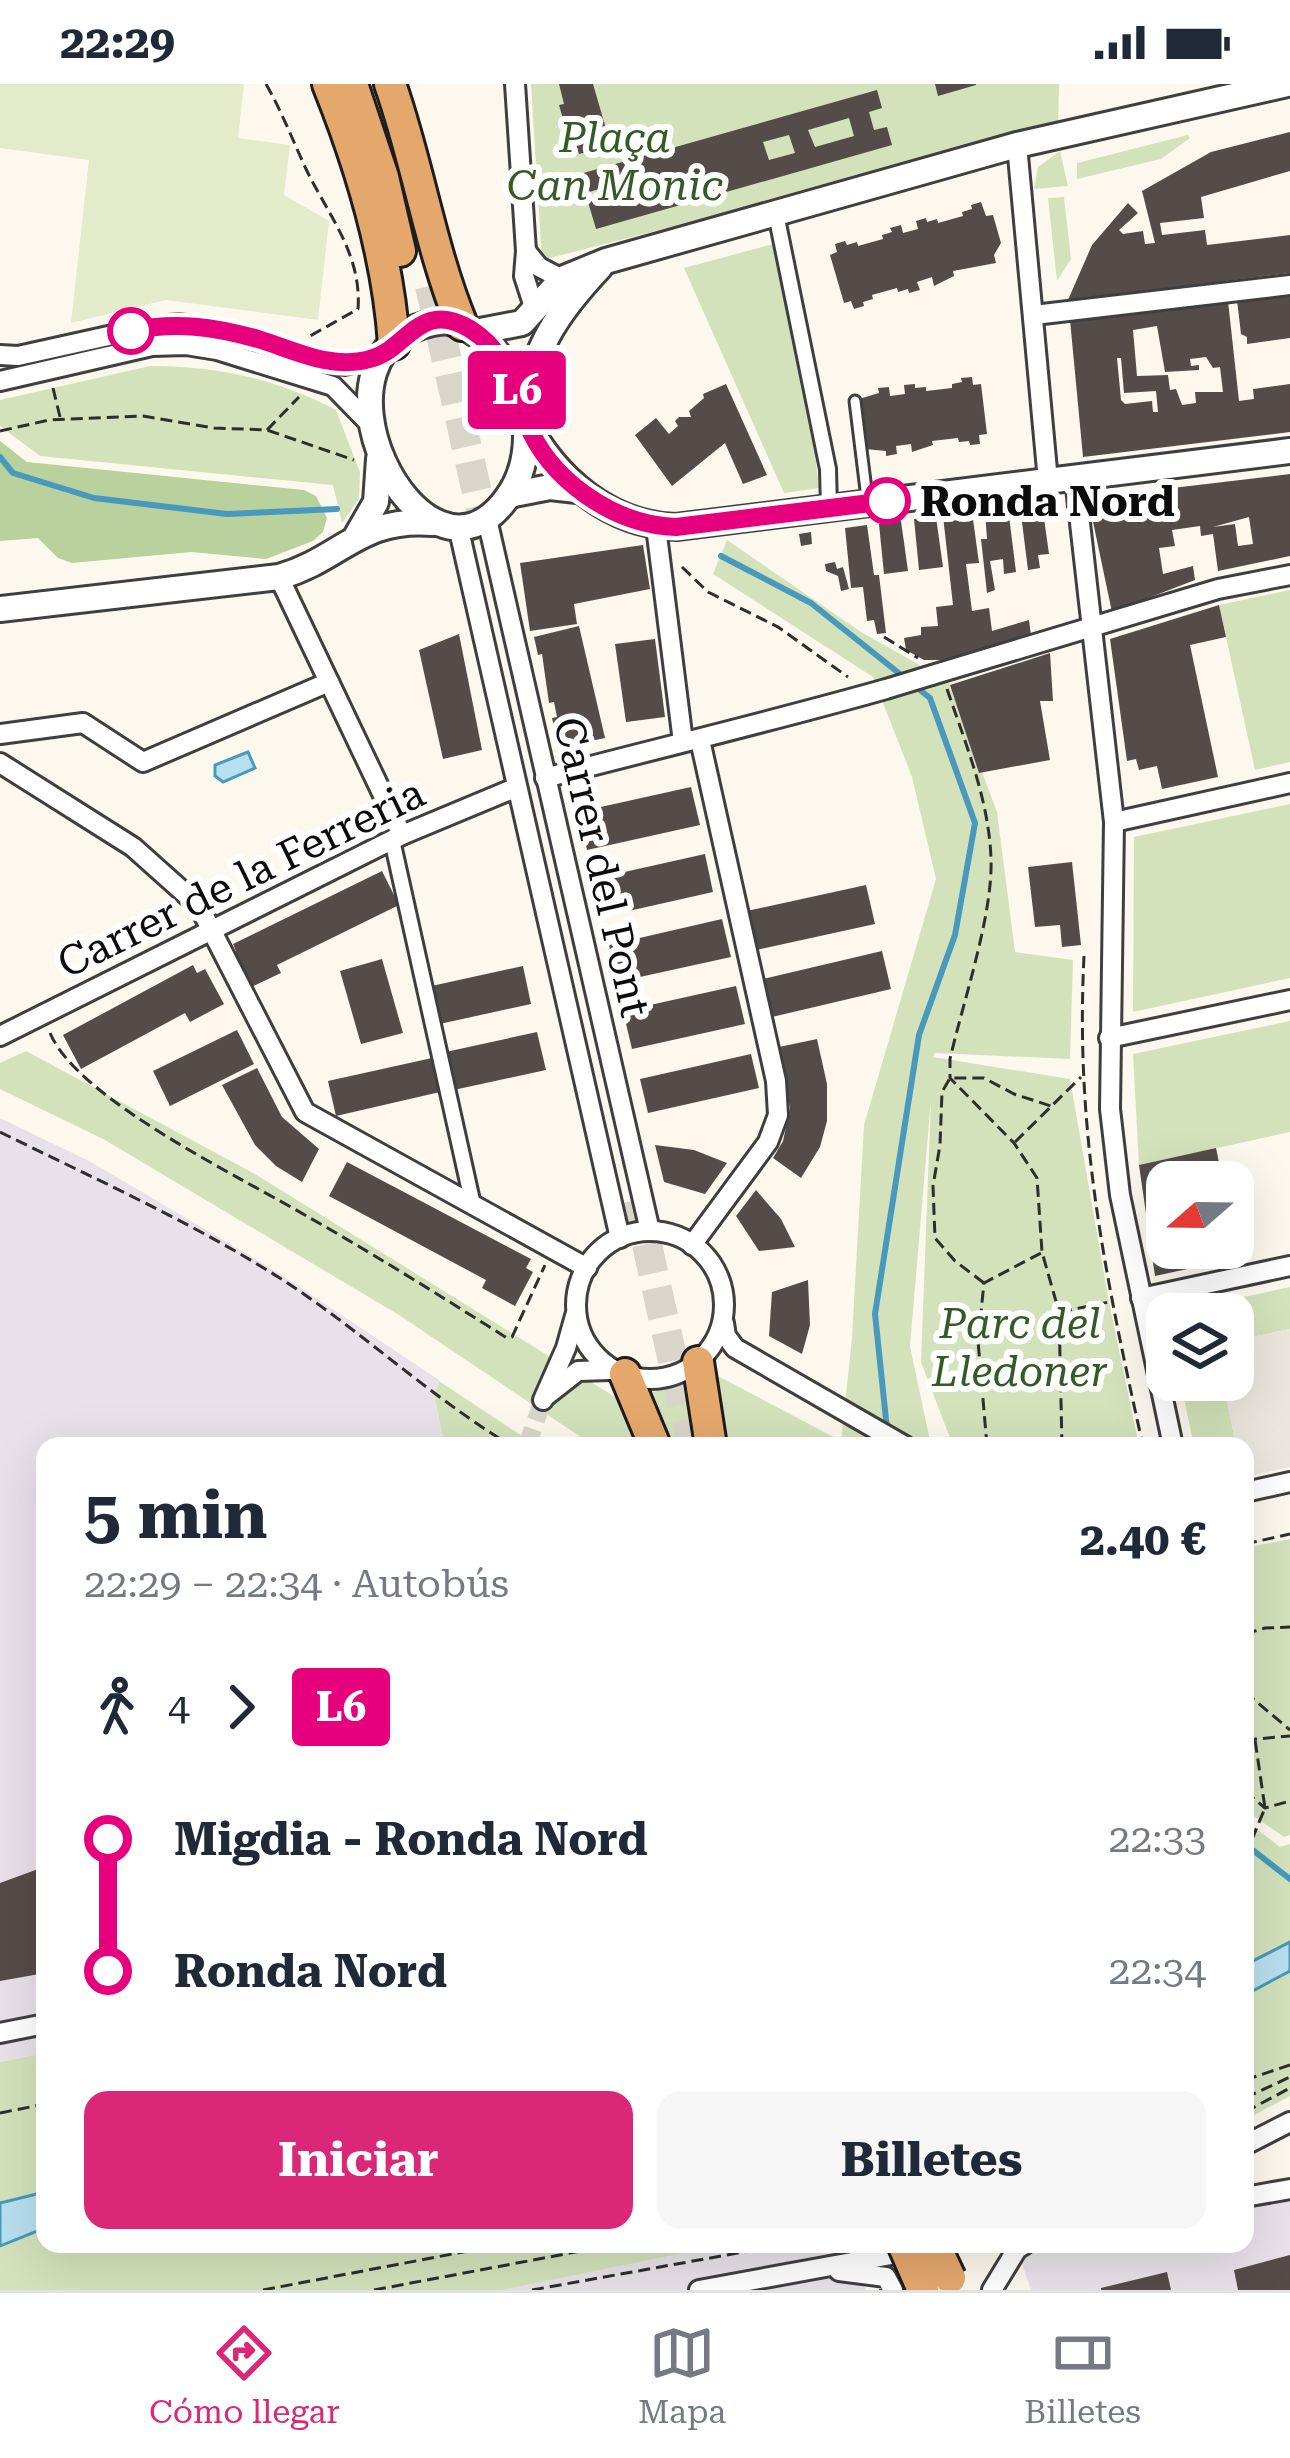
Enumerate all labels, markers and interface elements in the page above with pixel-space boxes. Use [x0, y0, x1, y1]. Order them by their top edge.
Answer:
text: 22:29 [60, 16, 175, 69]
park label: Plaça Can Monic [507, 113, 723, 210]
unlabelled marker [109, 309, 153, 353]
line badge: L6 [463, 351, 571, 429]
text: L6 [492, 365, 542, 414]
place label: Ronda Nord [920, 477, 1175, 526]
marker: Ronda Nord [865, 479, 909, 523]
street label: Carrer del Pont [544, 713, 660, 1021]
street label: Carrer de la Ferreria [50, 768, 433, 988]
north arrow [1146, 1161, 1254, 1269]
map controls [1146, 1161, 1254, 1401]
button: layers [1146, 1293, 1254, 1401]
park label: Parc del Lledoner [931, 1299, 1108, 1396]
text: 5 min [84, 1477, 267, 1554]
text: 2.40 € [1080, 1513, 1206, 1566]
text: 22:29 – 22:34 · Autobús [84, 1561, 509, 1607]
icon: walk [84, 1674, 150, 1740]
icon: forward [208, 1674, 274, 1740]
text: L6 [316, 1682, 366, 1731]
text: 4 [168, 1684, 190, 1730]
text: Migdia - Ronda Nord [174, 1813, 648, 1866]
text: 22:33 [1109, 1816, 1206, 1862]
text: Ronda Nord [174, 1945, 447, 1998]
text: 22:34 [1109, 1948, 1206, 1994]
button: Iniciar [84, 2091, 633, 2229]
button: Billetes [657, 2091, 1206, 2229]
tab: Cómo llegar [149, 2320, 340, 2431]
tab: Mapa [638, 2320, 726, 2431]
tab: Billetes [1024, 2320, 1141, 2431]

